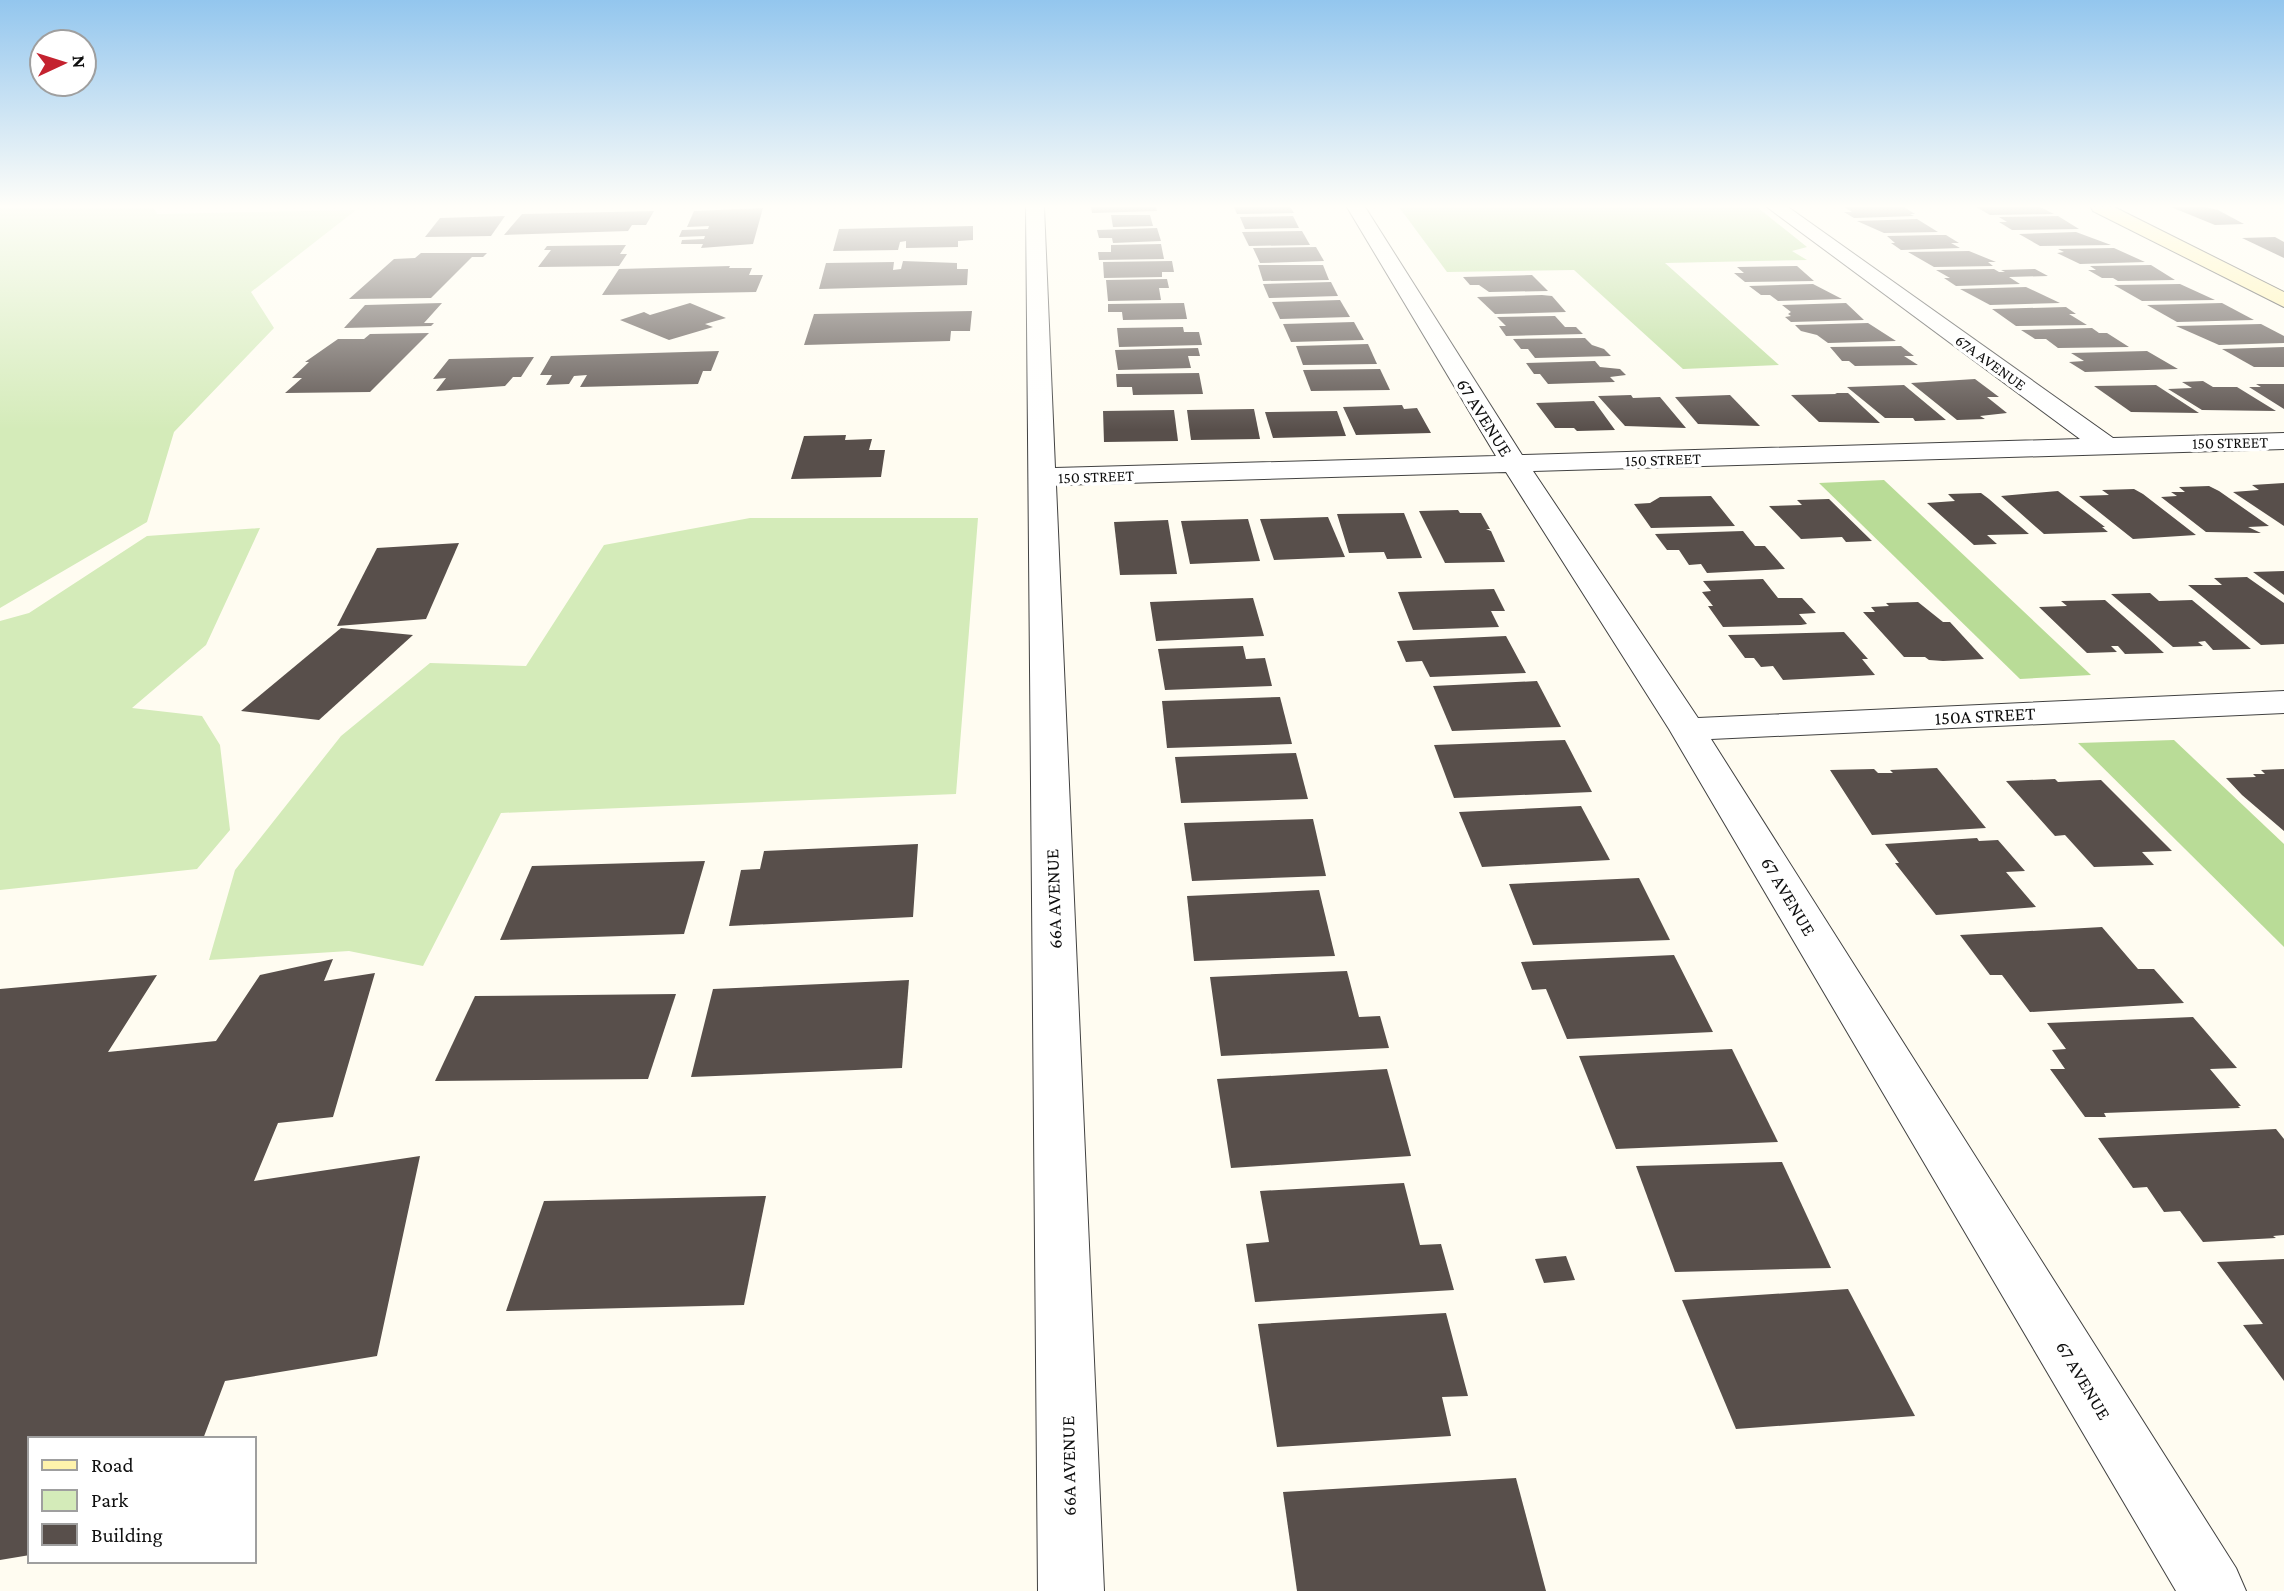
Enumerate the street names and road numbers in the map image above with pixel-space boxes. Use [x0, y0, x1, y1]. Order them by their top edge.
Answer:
street label: 67A AVENUE [1952, 331, 2029, 394]
street label: 67 AVENUE [1452, 374, 1517, 460]
street label: 150 STREET [2192, 433, 2268, 452]
street label: 150 STREET [1625, 450, 1702, 469]
street label: 150 STREET [1058, 467, 1135, 486]
street label: 150A STREET [1934, 702, 2037, 729]
street label: 66A AVENUE [1041, 849, 1066, 949]
street label: 67 AVENUE [1757, 853, 1820, 939]
street label: 67 AVENUE [2052, 1337, 2115, 1423]
street label: 66A AVENUE [1057, 1416, 1080, 1516]

